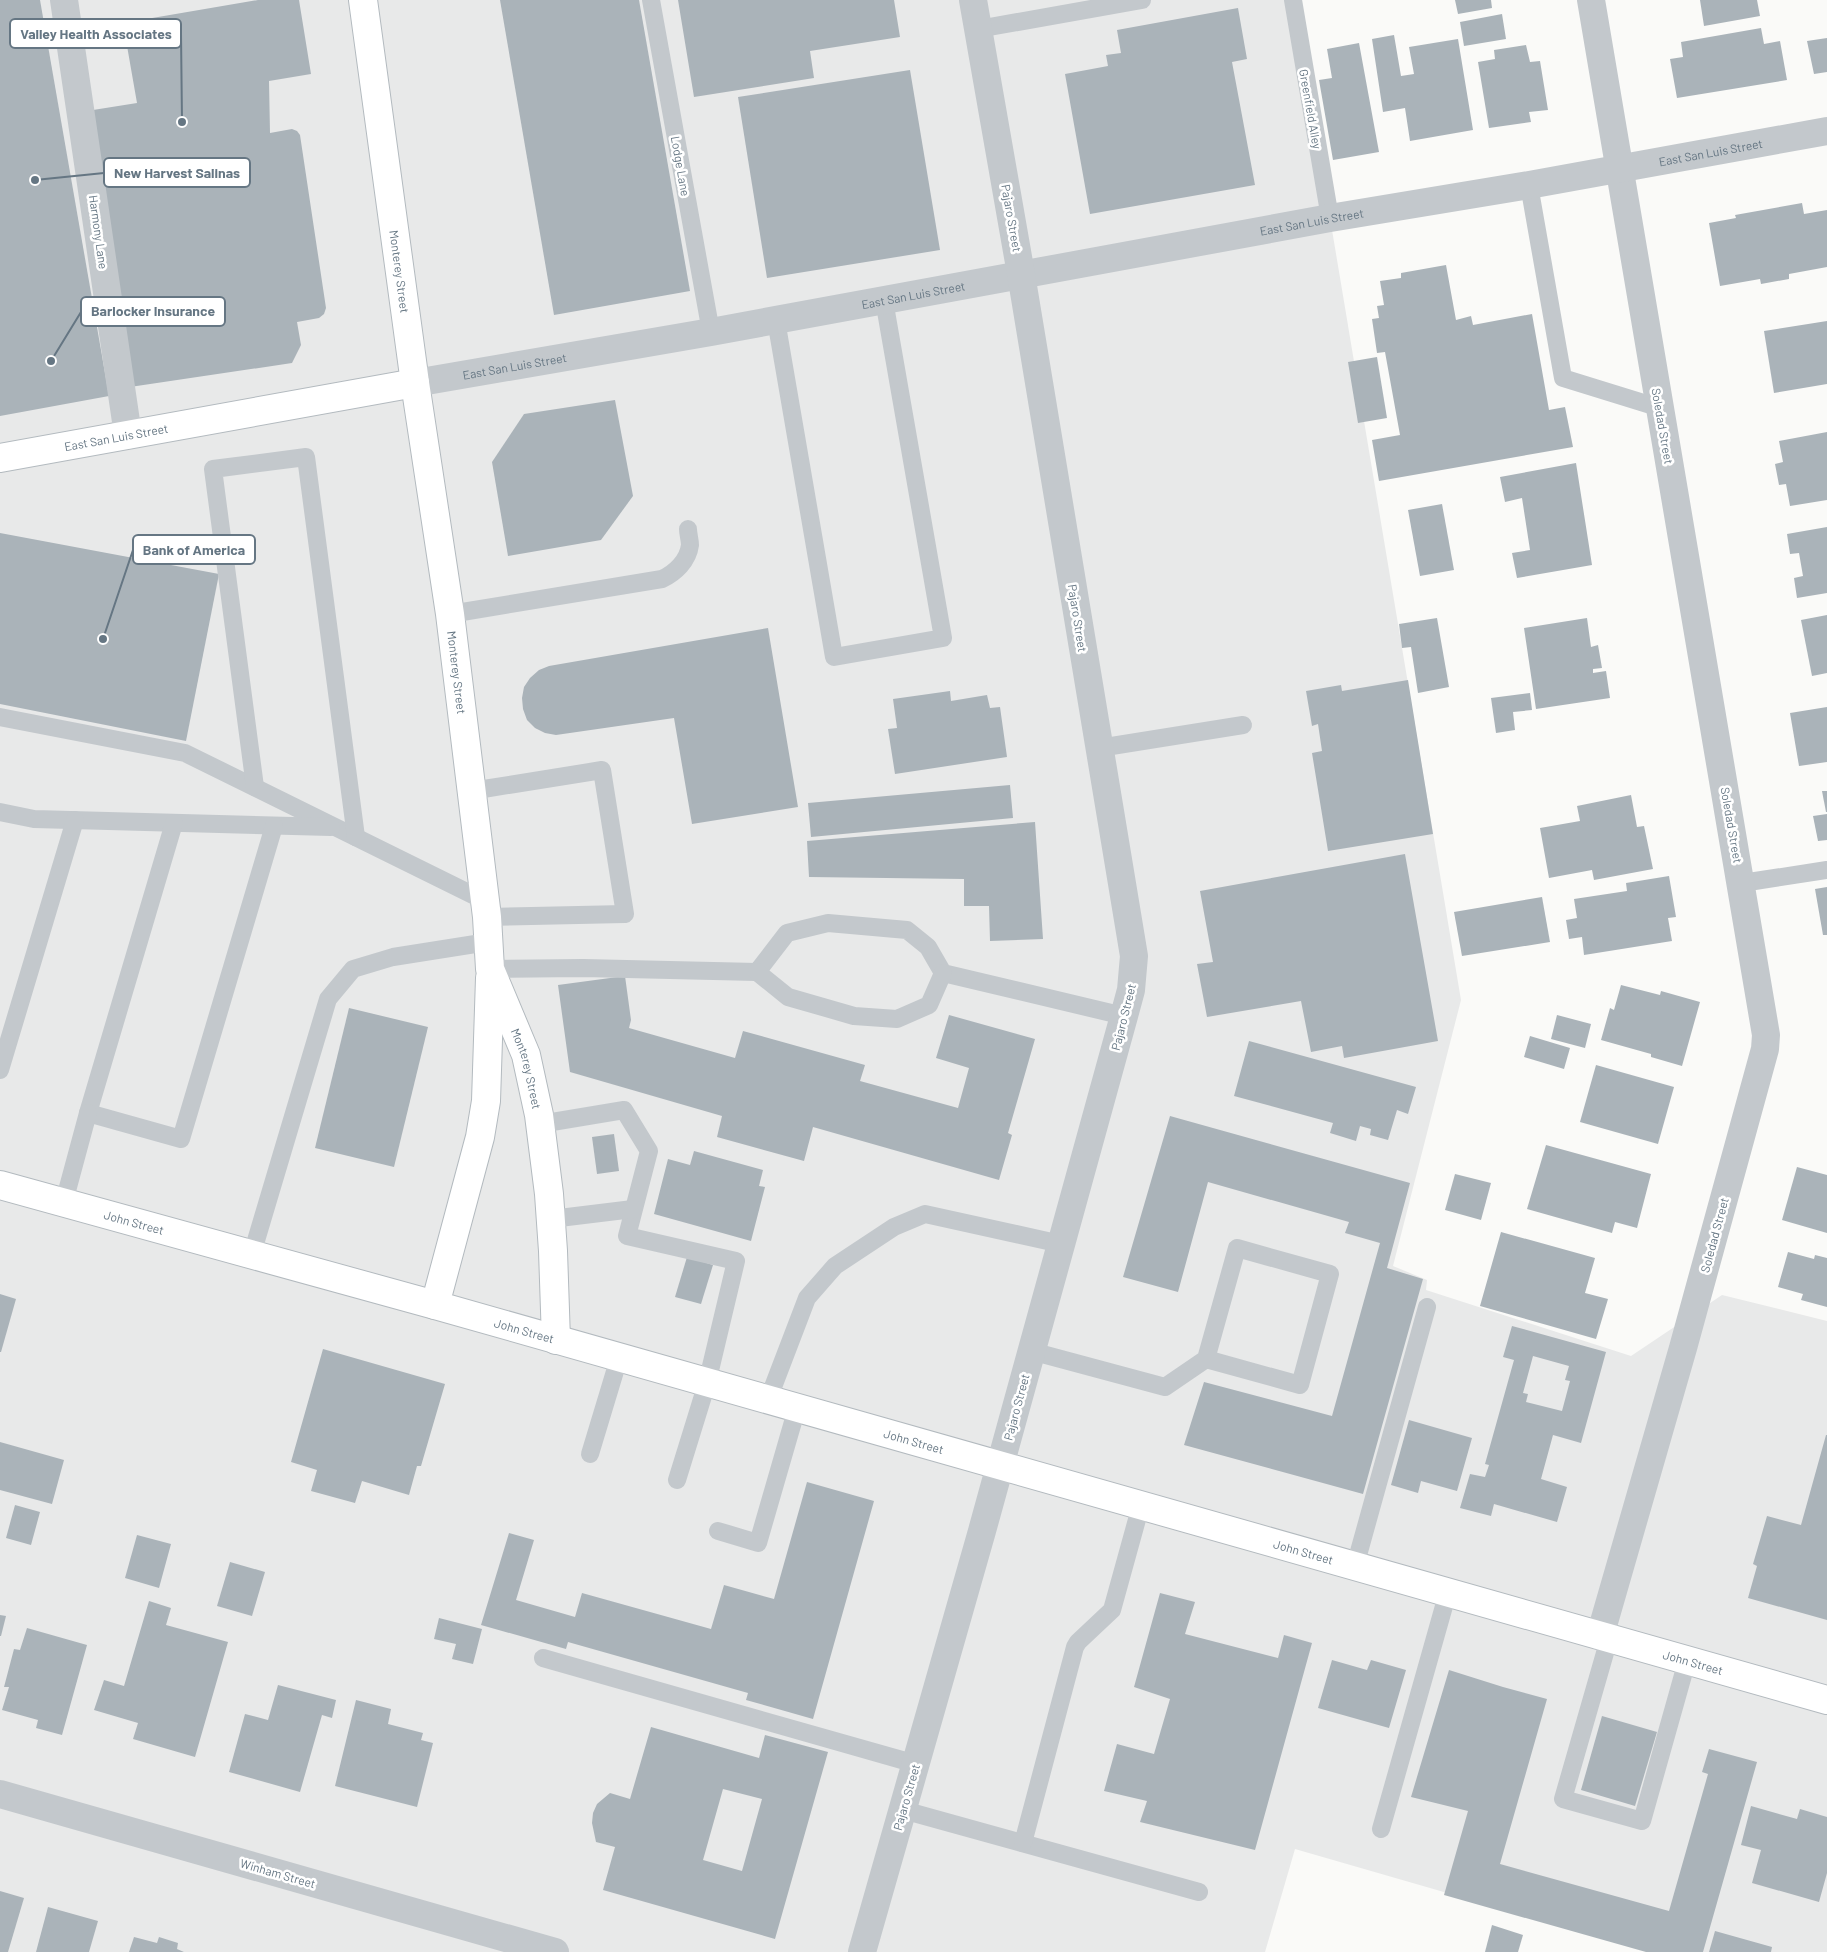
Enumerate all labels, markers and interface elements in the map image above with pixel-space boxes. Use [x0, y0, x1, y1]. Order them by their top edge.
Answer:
callout: Valley Health Associates [10, 19, 181, 48]
text: Valley Health Associates [20, 25, 172, 42]
street label: Greenfield Alley [1297, 68, 1325, 151]
street label: Lodge Lane [669, 135, 693, 197]
street label: East San Luis Street [1658, 136, 1764, 168]
callout: New Harvest Salinas [104, 158, 250, 187]
text: New Harvest Salinas [114, 164, 240, 181]
street label: Pajaro Street [999, 183, 1025, 253]
street label: Harmony Lane [87, 194, 111, 270]
street label: East San Luis Street [1259, 206, 1365, 238]
street label: Monterey Street [387, 229, 412, 314]
street label: East San Luis Street [860, 278, 966, 311]
callout: Barlocker Insurance [81, 297, 225, 326]
text: Barlocker Insurance [91, 302, 215, 319]
street label: East San Luis Street [461, 350, 568, 382]
street label: Soledad Street [1649, 387, 1677, 465]
street label: East San Luis Street [63, 421, 169, 453]
callout: Bank of America [133, 535, 255, 564]
text: Bank of America [143, 541, 245, 558]
street label: Pajaro Street [1066, 583, 1090, 653]
street label: Monterey Street [445, 630, 469, 715]
street label: Soledad Street [1718, 786, 1746, 864]
street label: Pajaro Street [1108, 982, 1138, 1052]
street label: Monterey Street [509, 1026, 544, 1110]
street label: Soledad Street [1697, 1196, 1731, 1274]
street label: John Street [102, 1207, 166, 1237]
street label: John Street [493, 1315, 556, 1345]
street label: Pajaro Street [1000, 1372, 1032, 1442]
street label: John Street [882, 1426, 945, 1456]
street label: John Street [1272, 1536, 1335, 1567]
street label: John Street [1662, 1647, 1725, 1677]
street label: Pajaro Street [890, 1762, 922, 1832]
street label: Winham Street [239, 1856, 317, 1890]

